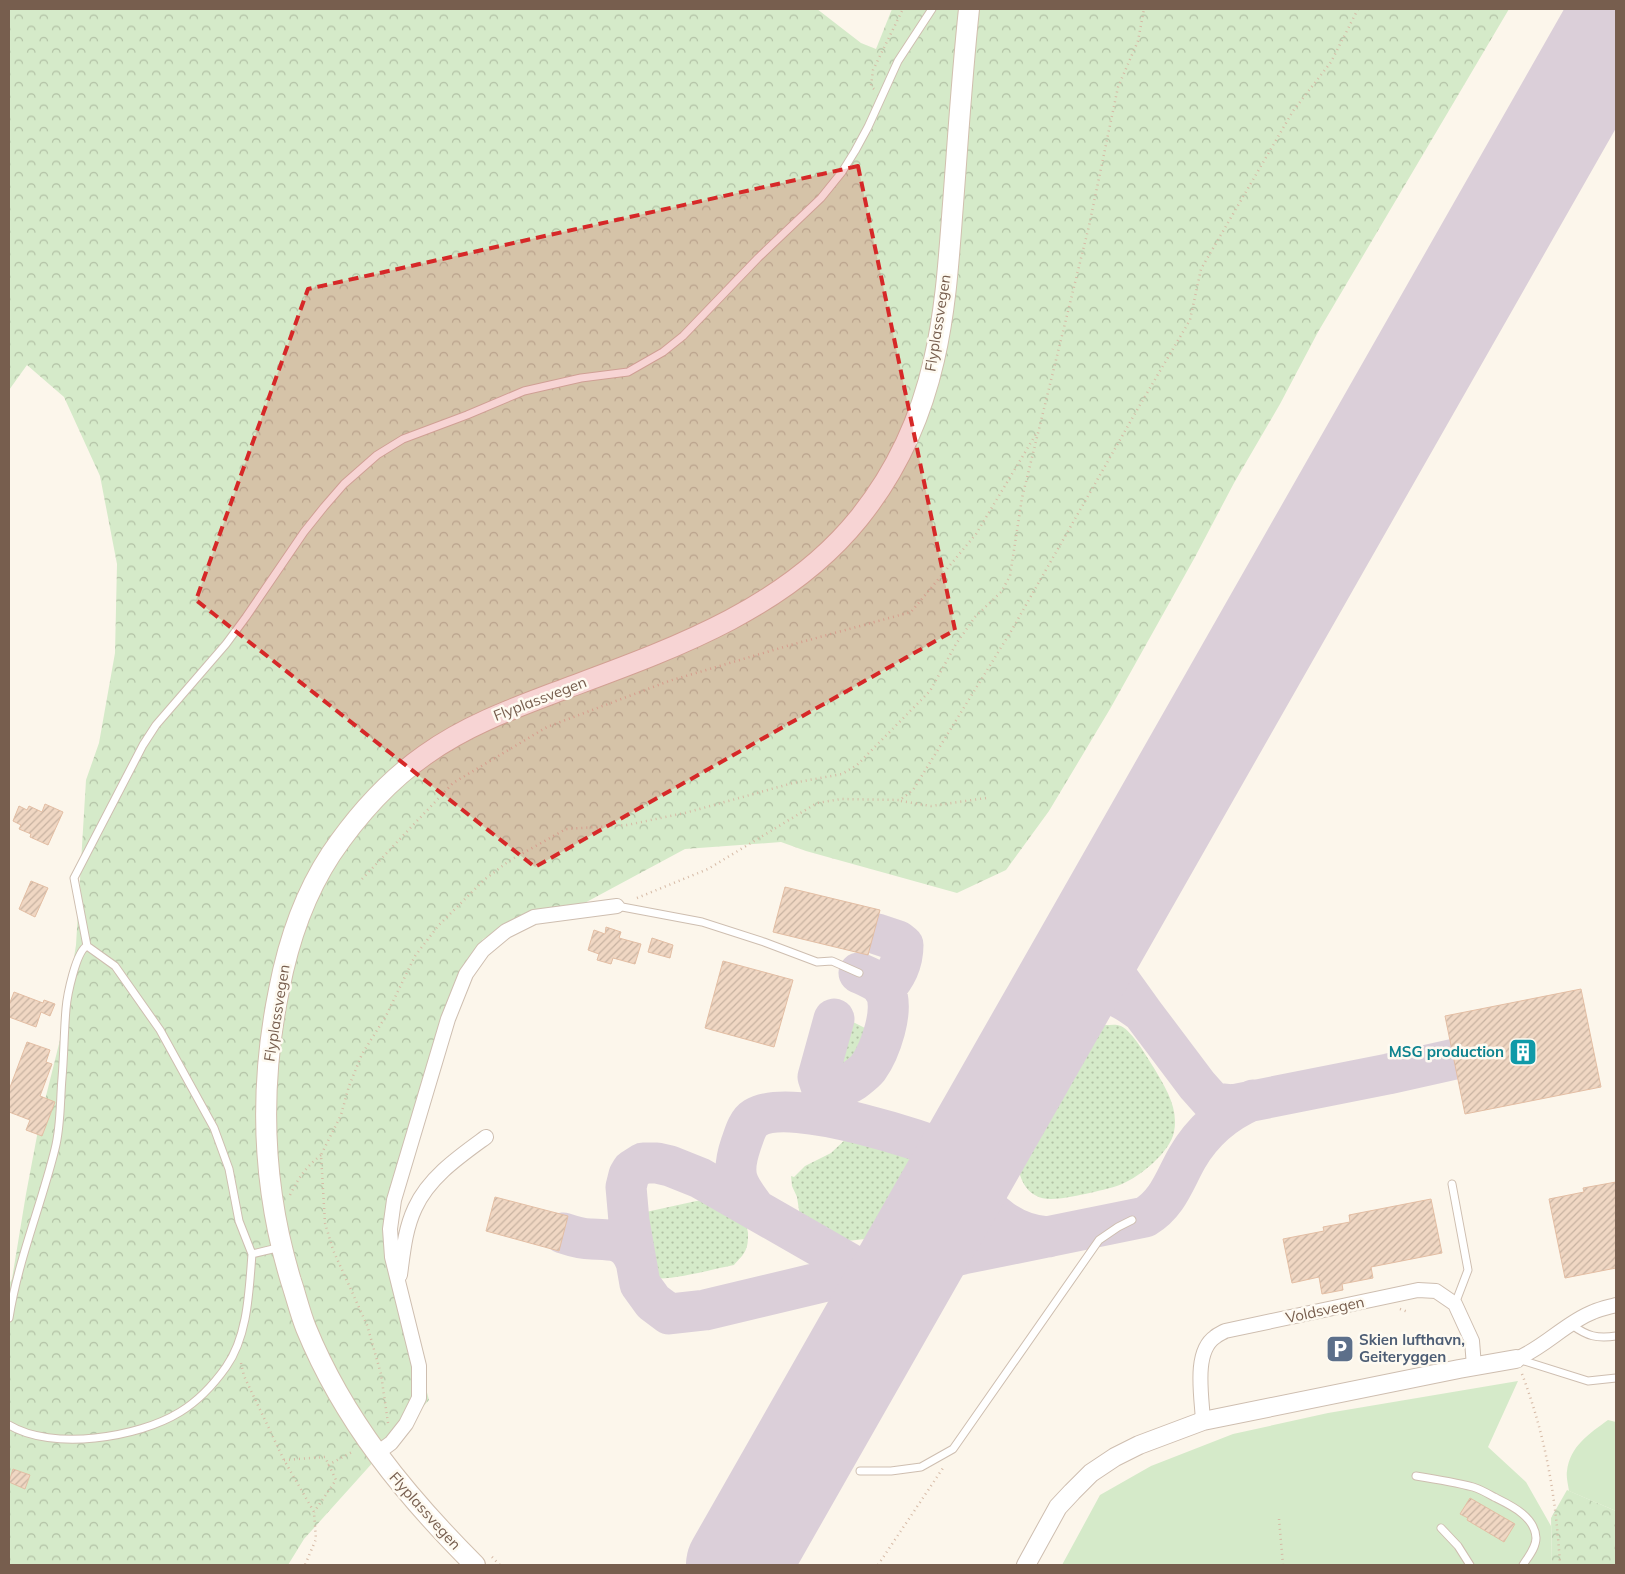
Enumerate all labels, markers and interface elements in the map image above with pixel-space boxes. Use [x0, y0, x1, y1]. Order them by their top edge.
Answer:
street label: Flyplassvegen [920, 273, 955, 373]
street label: Flyplassvegen [491, 672, 589, 725]
street label: Flyplassvegen [259, 963, 294, 1063]
building icon: MSG production [1508, 1037, 1538, 1067]
place label: MSG production [1389, 1042, 1504, 1061]
street label: Voldsvegen [1284, 1292, 1366, 1327]
place label: Skien lufthavn, Geiteryggen [1359, 1330, 1465, 1366]
parking icon: Skien lufthavn, Geiteryggen [1325, 1334, 1355, 1364]
street label: Flyplassvegen [385, 1468, 465, 1554]

